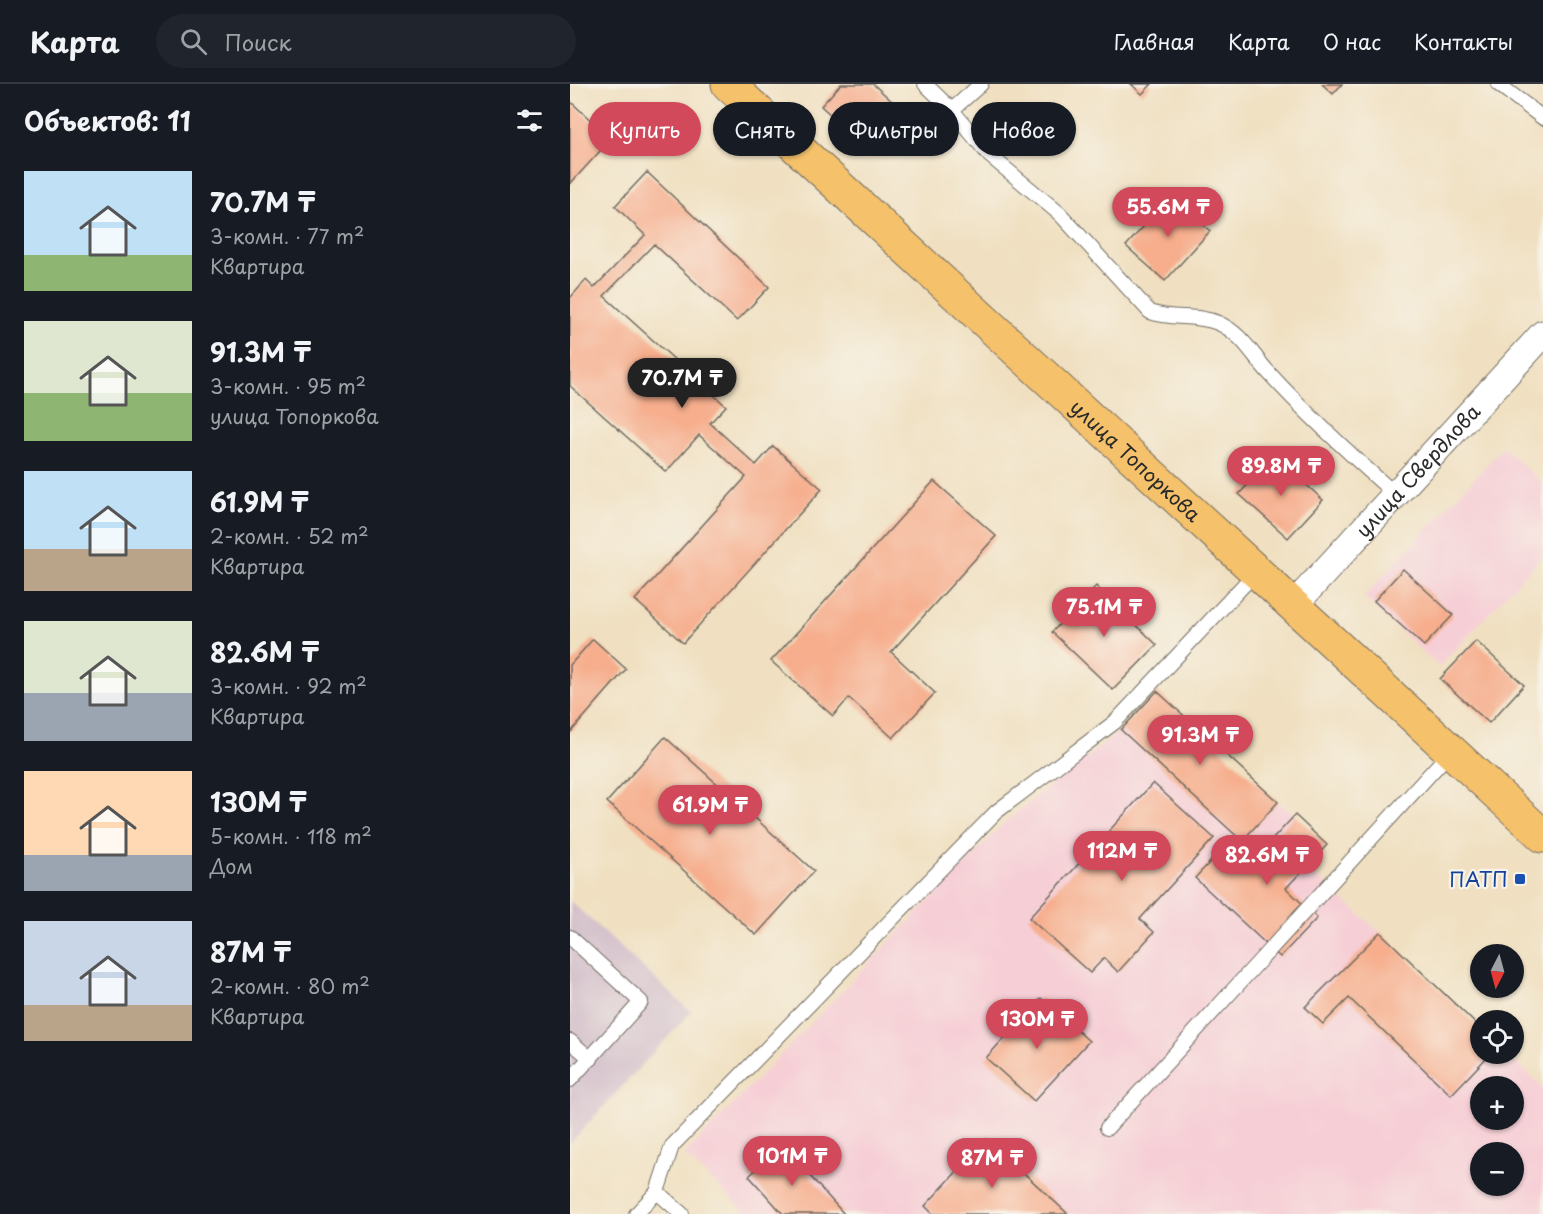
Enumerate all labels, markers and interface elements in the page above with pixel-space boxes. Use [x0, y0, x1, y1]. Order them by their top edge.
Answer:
search box [156, 14, 576, 68]
text: Карта [30, 20, 120, 63]
icon: search [177, 25, 210, 58]
text: Поиск [225, 25, 292, 58]
text: Главная [1114, 25, 1195, 57]
text: Карта [1228, 25, 1290, 57]
text: О нас [1323, 25, 1381, 57]
text: Контакты [1414, 25, 1513, 57]
text: Объектов: 11 [24, 101, 191, 140]
chip: Купить [588, 102, 701, 156]
chip: Снять [713, 102, 816, 156]
chip: Фильтры [828, 102, 959, 156]
chip: Новое [971, 102, 1076, 156]
icon: filters [513, 104, 546, 137]
text: 70.7M ₸ [210, 182, 315, 221]
pin: 55.6M ₸ [1113, 187, 1223, 238]
text: 55.6M ₸ [1126, 191, 1210, 221]
icon: home [72, 195, 144, 267]
text: 3-комн. · 77 m² [210, 221, 364, 251]
text: Квартира [210, 251, 304, 281]
text: 91.3M ₸ [210, 332, 311, 371]
icon: home [72, 345, 144, 417]
pin: 70.7M ₸ [627, 358, 737, 409]
text: 70.7M ₸ [642, 362, 723, 392]
text: 3-комн. · 95 m² [210, 371, 366, 401]
street label: улица Топоркова [1064, 392, 1208, 529]
street label: улица Свердлова [1348, 397, 1487, 544]
text: улица Топоркова [210, 401, 379, 431]
pin: 89.8M ₸ [1226, 446, 1336, 497]
text: 89.8M ₸ [1241, 450, 1321, 480]
text: 61.9M ₸ [210, 482, 308, 521]
icon: home [72, 495, 144, 567]
text: 2-комн. · 52 m² [210, 521, 369, 551]
text: Квартира [210, 551, 304, 581]
pin: 75.1M ₸ [1049, 587, 1159, 638]
text: 75.1M ₸ [1066, 591, 1142, 621]
text: 82.6M ₸ [210, 632, 319, 671]
icon: home [72, 645, 144, 717]
text: 3-комн. · 92 m² [210, 671, 367, 701]
text: Квартира [210, 701, 304, 731]
pin: 91.3M ₸ [1145, 715, 1255, 766]
text: 91.3M ₸ [1161, 719, 1239, 749]
text: 130M ₸ [210, 782, 306, 821]
pin: 61.9M ₸ [655, 785, 765, 836]
text: 61.9M ₸ [672, 789, 748, 819]
icon: home [72, 795, 144, 867]
text: 5-комн. · 118 m² [210, 821, 372, 851]
pin: 112M ₸ [1073, 831, 1171, 882]
text: 112M ₸ [1087, 835, 1157, 865]
pin: 82.6M ₸ [1212, 835, 1322, 886]
text: 82.6M ₸ [1225, 839, 1309, 869]
text: Дом [210, 851, 253, 881]
place label: ПАТП [1449, 864, 1508, 894]
marker: ПАТП [1513, 872, 1527, 886]
text: 87M ₸ [210, 932, 291, 971]
north arrow [1470, 944, 1524, 998]
map controls [1470, 944, 1524, 1196]
icon: home [72, 945, 144, 1017]
text: 2-комн. · 80 m² [210, 971, 370, 1001]
pin: 130M ₸ [988, 999, 1086, 1050]
text: Квартира [210, 1001, 304, 1031]
text: 130M ₸ [1000, 1003, 1074, 1033]
button: locate [1470, 1010, 1524, 1064]
button: + [1470, 1076, 1524, 1130]
pin: 101M ₸ [743, 1136, 841, 1187]
pin: 87M ₸ [950, 1138, 1034, 1189]
text: 101M ₸ [757, 1140, 827, 1170]
text: 87M ₸ [961, 1142, 1023, 1172]
button: − [1470, 1142, 1524, 1196]

